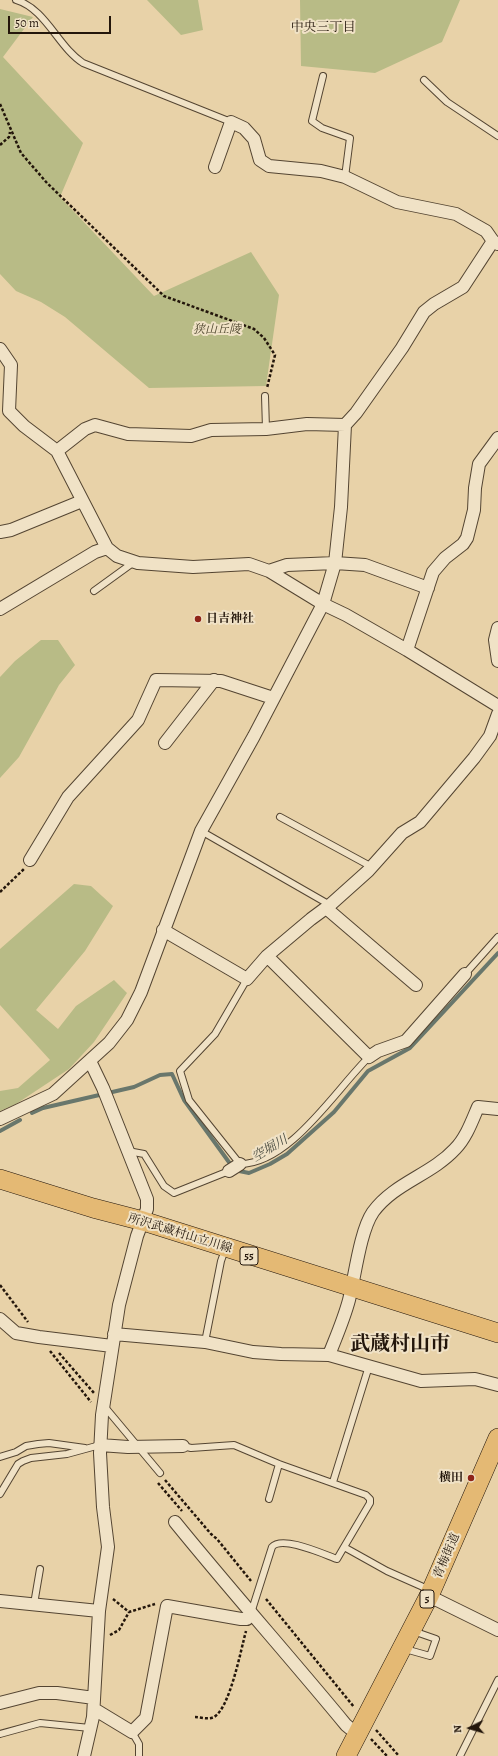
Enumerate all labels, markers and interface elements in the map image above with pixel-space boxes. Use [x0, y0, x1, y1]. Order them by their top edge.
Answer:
scale bar [10, 8, 113, 34]
text: 50 m [15, 15, 39, 31]
district label: 中央三丁目 [291, 20, 355, 36]
park label: 狭山丘陵 [193, 323, 241, 337]
place label: 日吉神社 [206, 612, 254, 626]
marker: 日吉神社 [193, 614, 203, 624]
water label: 空堀川 [249, 1132, 291, 1166]
street label: 所沢武蔵村山立川線 [126, 1211, 234, 1257]
road number: 55 [240, 1247, 258, 1265]
district label: 武蔵村山市 [350, 1333, 450, 1357]
place label: 横田 [439, 1471, 463, 1485]
marker: 横田 [466, 1473, 476, 1483]
street label: 青梅街道 [431, 1531, 463, 1581]
road number: 5 [420, 1590, 434, 1608]
north arrow [450, 1708, 490, 1748]
text: N [450, 1724, 465, 1734]

